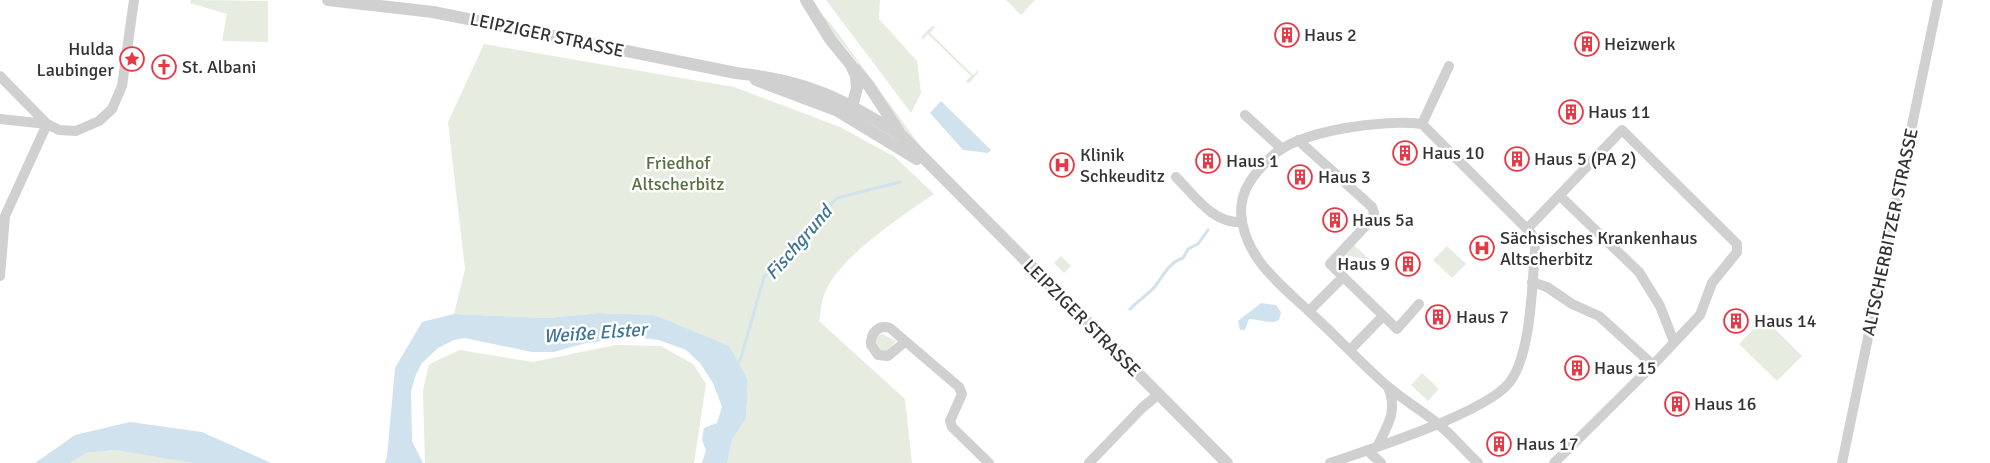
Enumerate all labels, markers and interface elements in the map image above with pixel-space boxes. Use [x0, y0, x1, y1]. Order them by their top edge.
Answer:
street label: LEIPZIGER STRASSE [468, 8, 626, 62]
building icon: Haus 2 [1274, 22, 1300, 48]
place label: Haus 2 [1304, 24, 1357, 46]
building icon: Heizwerk [1574, 31, 1600, 57]
place label: Heizwerk [1604, 33, 1676, 55]
place label: Hulda Laubinger [36, 38, 114, 81]
place icon: Hulda Laubinger [119, 46, 145, 72]
church icon: St. Albani [151, 54, 177, 80]
place label: St. Albani [182, 56, 256, 78]
building icon: Haus 11 [1558, 99, 1584, 125]
place label: Haus 11 [1588, 101, 1650, 123]
street label: ALTSCHERBITZER STRASSE [1857, 126, 1923, 338]
building icon: Haus 10 [1392, 140, 1418, 166]
place label: Haus 10 [1422, 142, 1484, 164]
place label: Klinik Schkeuditz [1080, 144, 1165, 187]
building icon: Haus 5 (PA 2) [1504, 146, 1530, 172]
building icon: Haus 1 [1195, 148, 1221, 174]
place label: Haus 5 (PA 2) [1534, 148, 1636, 170]
place label: Haus 1 [1226, 150, 1279, 172]
park label: Friedhof Altscherbitz [632, 152, 724, 195]
hospital icon: Klinik Schkeuditz [1049, 152, 1075, 178]
building icon: Haus 3 [1287, 164, 1313, 190]
place label: Haus 3 [1318, 166, 1371, 188]
water label: Fischgrund [760, 199, 839, 285]
building icon: Haus 5a [1322, 207, 1348, 233]
place label: Haus 5a [1352, 209, 1414, 231]
place label: Sächsisches Krankenhaus Altscherbitz [1500, 227, 1698, 270]
hospital icon: Sächsisches Krankenhaus Altscherbitz [1469, 235, 1495, 261]
building icon: Haus 9 [1395, 251, 1421, 277]
place label: Haus 9 [1337, 253, 1390, 275]
street label: LEIPZIGER STRASSE [1019, 255, 1145, 381]
building icon: Haus 7 [1425, 304, 1451, 330]
place label: Haus 7 [1456, 306, 1509, 328]
building icon: Haus 14 [1723, 308, 1749, 334]
place label: Haus 14 [1754, 310, 1817, 332]
water label: Weiße Elster [543, 317, 650, 349]
building icon: Haus 15 [1564, 355, 1590, 381]
place label: Haus 15 [1594, 357, 1656, 379]
building icon: Haus 16 [1664, 391, 1690, 417]
place label: Haus 16 [1694, 393, 1756, 415]
building icon: Haus 17 [1486, 431, 1512, 457]
place label: Haus 17 [1516, 433, 1578, 455]

